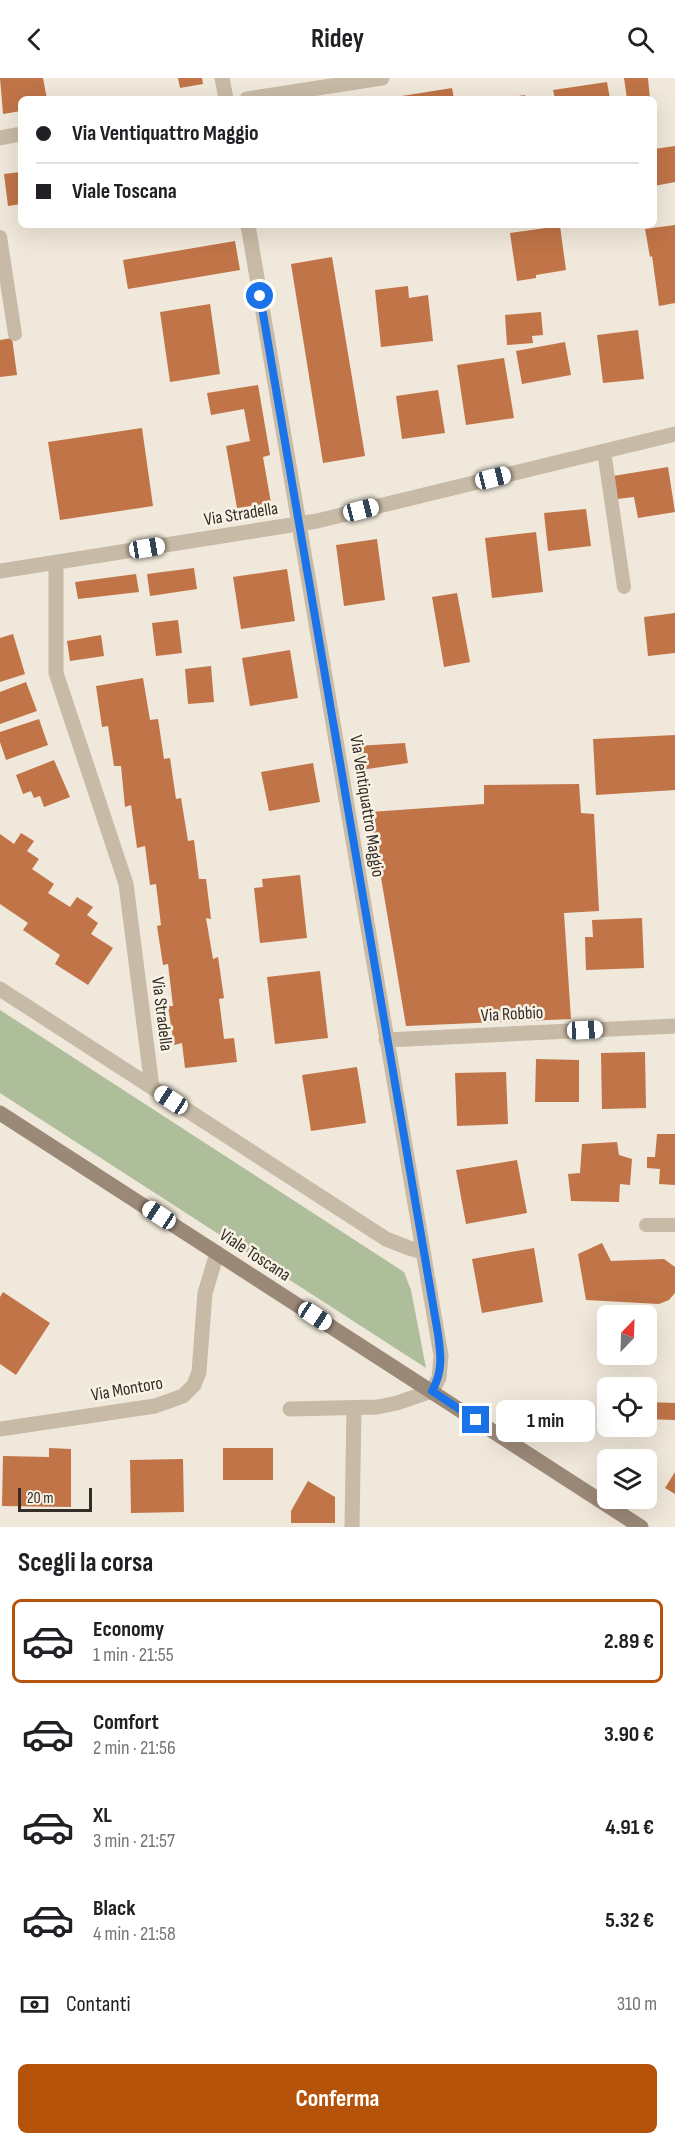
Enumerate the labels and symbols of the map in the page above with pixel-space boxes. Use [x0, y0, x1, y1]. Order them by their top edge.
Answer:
route start [246, 282, 273, 309]
car [473, 465, 513, 491]
car [341, 497, 381, 523]
street label: Via Stradella [203, 498, 280, 530]
car [128, 536, 166, 560]
street label: Via Ventiquattro Maggio [345, 733, 389, 879]
street label: Via Stradella [147, 976, 177, 1052]
street label: Via Robbio [480, 1002, 544, 1026]
car [567, 1020, 603, 1040]
car [151, 1083, 191, 1117]
car [139, 1198, 179, 1232]
street label: Viale Toscana [216, 1224, 294, 1286]
car [295, 1299, 335, 1333]
north arrow [597, 1305, 657, 1365]
street label: Via Montoro [90, 1372, 164, 1406]
callout: 1 min [497, 1399, 596, 1441]
route end [462, 1406, 489, 1433]
scale bar [18, 1485, 92, 1512]

